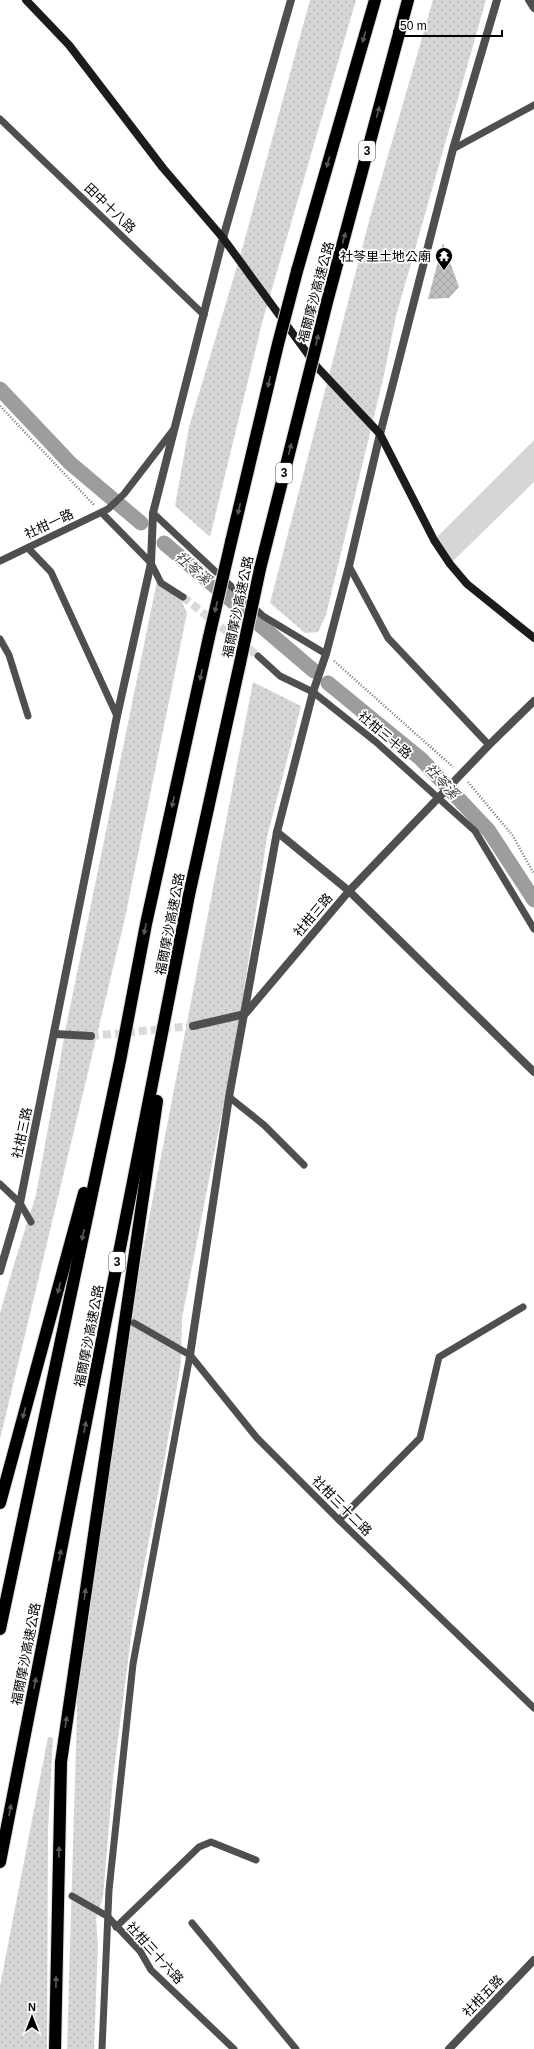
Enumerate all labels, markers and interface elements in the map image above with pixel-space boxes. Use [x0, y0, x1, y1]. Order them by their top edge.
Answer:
scale bar [394, 12, 502, 38]
text: 50 m [400, 19, 427, 33]
one-way arrow [361, 32, 367, 44]
one-way arrow [375, 106, 381, 118]
road number: 3 [359, 141, 375, 161]
one-way arrow [325, 157, 331, 169]
street label: 田中十八路 [81, 180, 139, 236]
one-way arrow [341, 231, 347, 243]
street label: 福爾摩沙高速公路 [295, 240, 337, 344]
temple icon: 社苓里土地公廟 [434, 246, 454, 271]
place label: 社苓里土地公廟 [340, 249, 431, 264]
one-way arrow [314, 334, 320, 346]
one-way arrow [265, 376, 271, 388]
one-way arrow [287, 443, 293, 455]
road number: 3 [276, 463, 292, 483]
one-way arrow [236, 503, 242, 515]
street label: 社柑一路 [22, 506, 76, 542]
water label: 社苓溪 [172, 548, 216, 589]
street label: 福爾摩沙高速公路 [220, 555, 256, 659]
one-way arrow [213, 601, 219, 613]
one-way arrow [197, 669, 203, 681]
street label: 社柑三十路 [355, 708, 415, 762]
water label: 社苓溪 [422, 760, 464, 803]
one-way arrow [169, 796, 175, 808]
street label: 福爾摩沙高速公路 [153, 872, 187, 976]
street label: 社柑三路 [291, 890, 335, 940]
one-way arrow [142, 923, 148, 935]
street label: 社柑三路 [9, 1106, 35, 1160]
one-way arrow [80, 1229, 86, 1241]
road number: 3 [109, 1252, 125, 1272]
one-way arrow [55, 1281, 61, 1294]
street label: 福爾摩沙高速公路 [72, 1284, 106, 1388]
one-way arrow [21, 1407, 27, 1419]
one-way arrow [82, 1421, 88, 1434]
street label: 社柑三十二路 [309, 1473, 375, 1539]
one-way arrow [57, 1549, 63, 1561]
one-way arrow [82, 1588, 88, 1600]
street label: 福爾摩沙高速公路 [9, 1602, 43, 1706]
one-way arrow [32, 1676, 38, 1689]
one-way arrow [63, 1716, 69, 1729]
one-way arrow [8, 1804, 14, 1816]
one-way arrow [56, 1845, 62, 1858]
street label: 社柑三十六路 [123, 1919, 187, 1987]
street label: 社柑五路 [460, 1972, 506, 2020]
one-way arrow [53, 1975, 59, 1988]
north arrow [12, 1997, 52, 2037]
text: N [28, 2001, 36, 2013]

